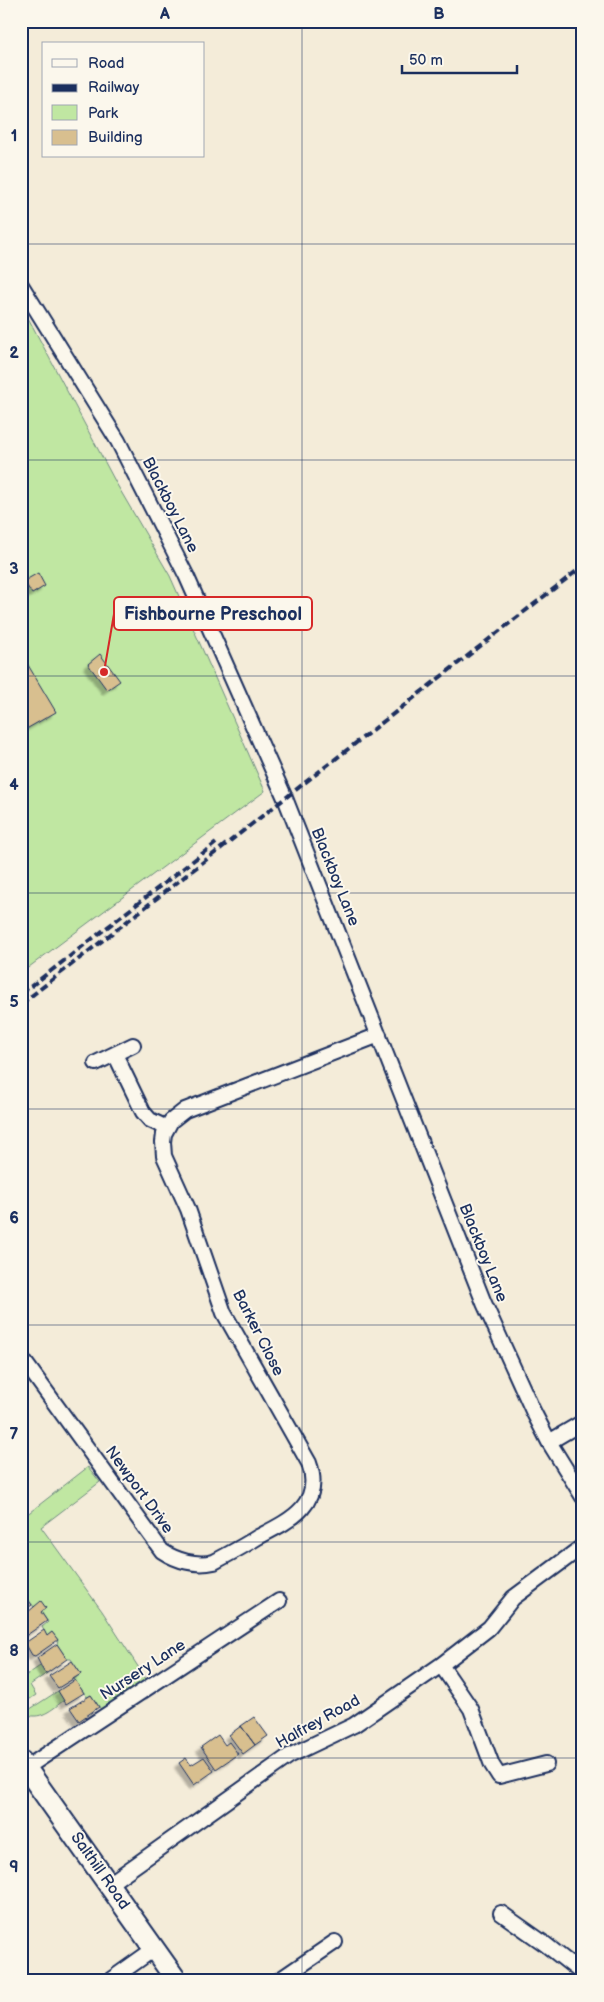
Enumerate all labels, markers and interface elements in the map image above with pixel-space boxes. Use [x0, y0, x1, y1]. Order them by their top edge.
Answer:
text: A [159, 5, 170, 24]
text: B [433, 5, 445, 24]
legend [42, 42, 205, 158]
scale bar [402, 42, 516, 74]
text: 50 m [409, 51, 443, 70]
text: Road [88, 54, 124, 73]
text: Railway [88, 78, 139, 97]
text: Park [88, 104, 119, 123]
text: 1 [11, 127, 17, 146]
text: Building [88, 128, 143, 147]
text: 2 [9, 344, 19, 363]
street label: Blackboy Lane [138, 454, 202, 556]
text: 3 [9, 560, 19, 579]
callout: Fishbourne Preschool [114, 597, 312, 630]
text: Fishbourne Preschool [124, 604, 302, 625]
text: 4 [9, 776, 19, 795]
street label: Blackboy Lane [307, 825, 364, 929]
text: 5 [9, 993, 19, 1012]
street label: Blackboy Lane [455, 1201, 512, 1305]
text: 6 [9, 1209, 19, 1228]
street label: Barker Close [228, 1287, 288, 1380]
text: 7 [10, 1425, 19, 1444]
street label: Newport Drive [101, 1443, 177, 1538]
street label: Nursery Lane [97, 1635, 189, 1705]
text: 8 [9, 1642, 19, 1661]
street label: Halfrey Road [273, 1691, 363, 1753]
street label: Salthill Road [66, 1829, 134, 1913]
text: 9 [9, 1858, 19, 1877]

